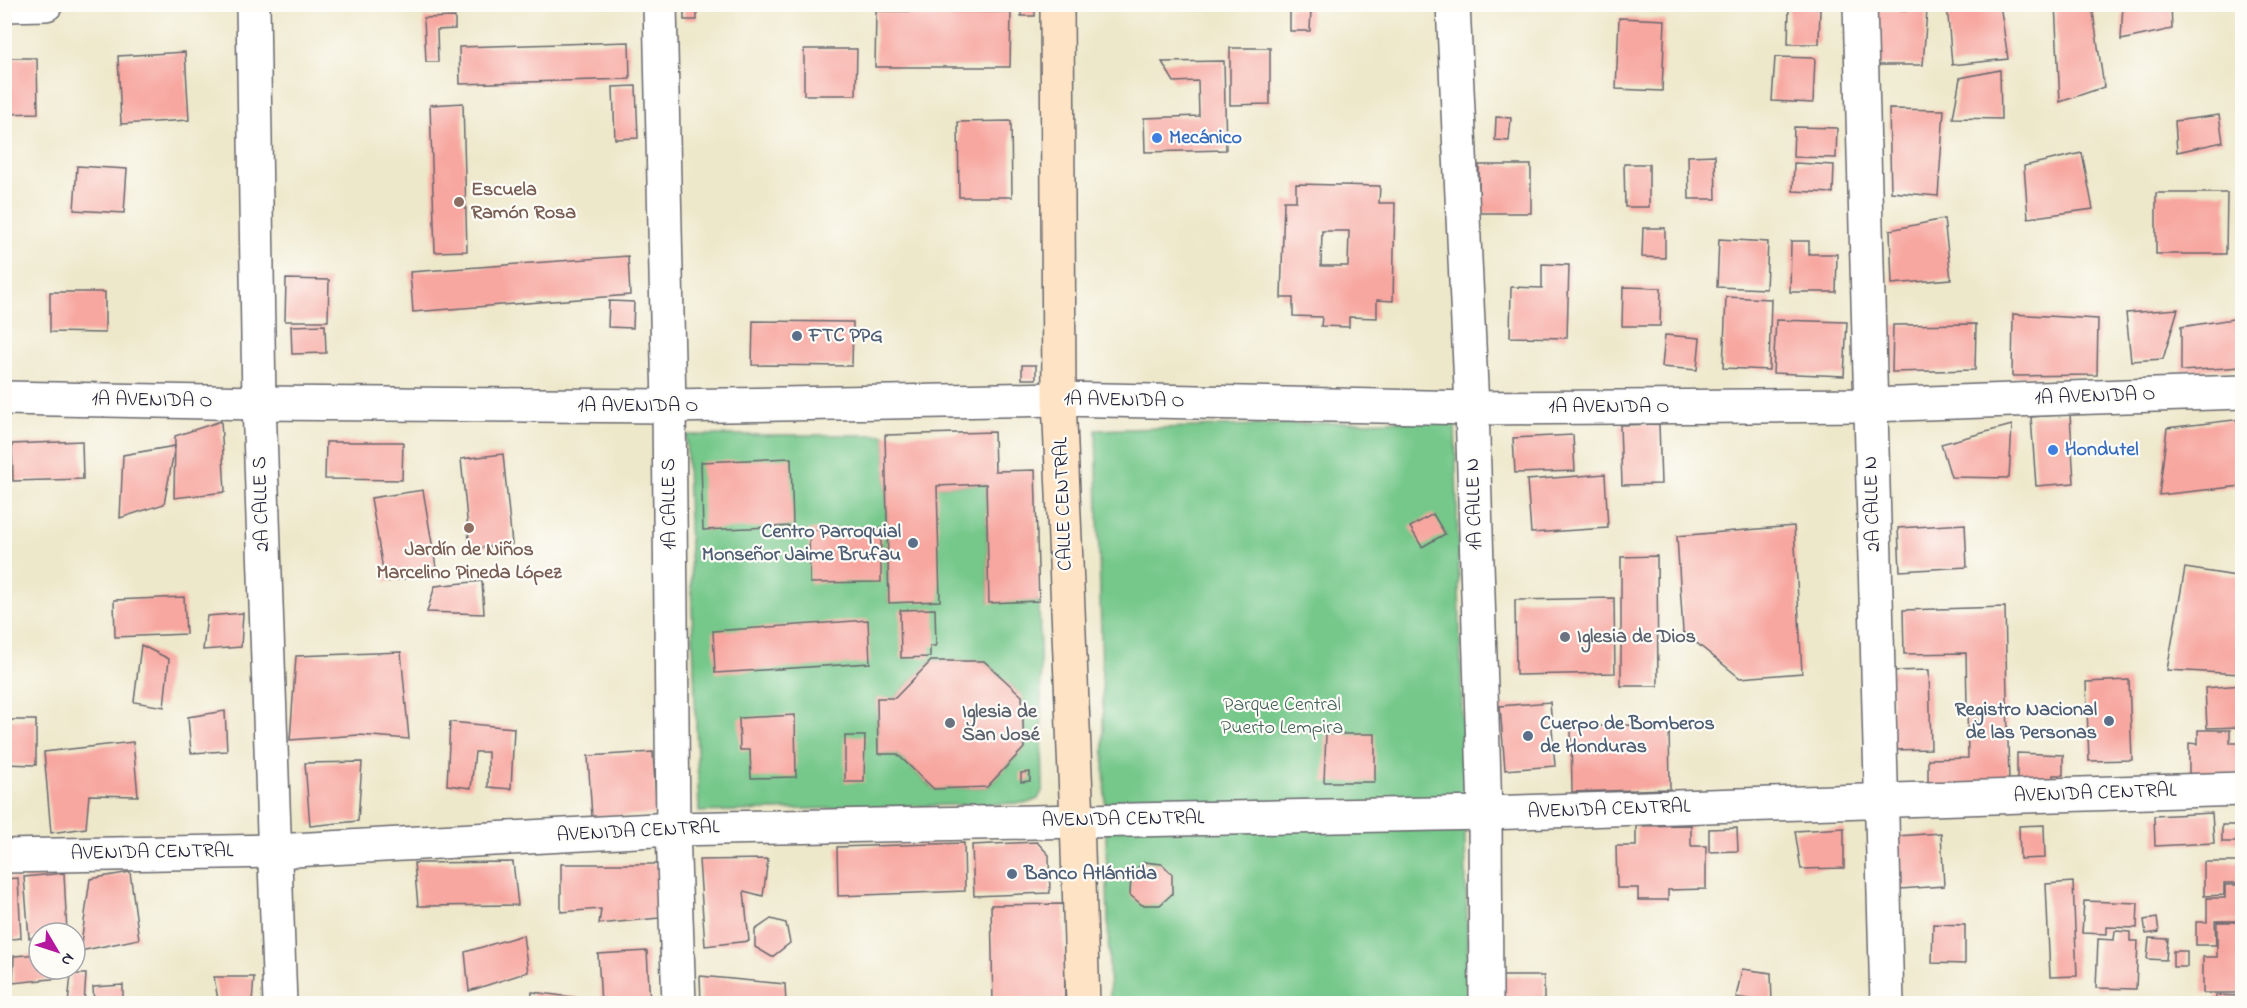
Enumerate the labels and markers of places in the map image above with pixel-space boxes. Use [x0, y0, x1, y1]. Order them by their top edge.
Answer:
place label: Mecánico [1169, 124, 1242, 153]
marker: Mecánico [1150, 131, 1164, 145]
place label: Escuela Ramón Rosa [471, 176, 576, 228]
marker: Escuela Ramón Rosa [452, 195, 466, 209]
place label: FTC PPG [808, 322, 883, 351]
marker: FTC PPG [790, 329, 804, 343]
place label: Hondutel [2065, 436, 2139, 465]
marker: Hondutel [2046, 443, 2060, 457]
place label: Centro Parroquial Monseñor Jaime Brufau [702, 518, 901, 570]
marker: Jardín de Niños Marcelino Pineda López [462, 521, 476, 535]
place label: Jardín de Niños Marcelino Pineda López [376, 536, 562, 588]
marker: Centro Parroquial Monseñor Jaime Brufau [906, 536, 920, 550]
place label: Iglesia de Dios [1577, 623, 1696, 653]
marker: Iglesia de Dios [1558, 630, 1572, 644]
place label: Registro Nacional de las Personas [1955, 696, 2097, 748]
place label: Iglesia de San José [962, 698, 1041, 750]
place label: Cuerpo de Bomberos de Honduras [1540, 710, 1715, 762]
marker: Registro Nacional de las Personas [2102, 714, 2116, 728]
marker: Iglesia de San José [943, 716, 957, 730]
marker: Cuerpo de Bomberos de Honduras [1521, 729, 1535, 743]
place label: Banco Atlántida [1023, 860, 1157, 889]
marker: Banco Atlántida [1005, 867, 1019, 881]

